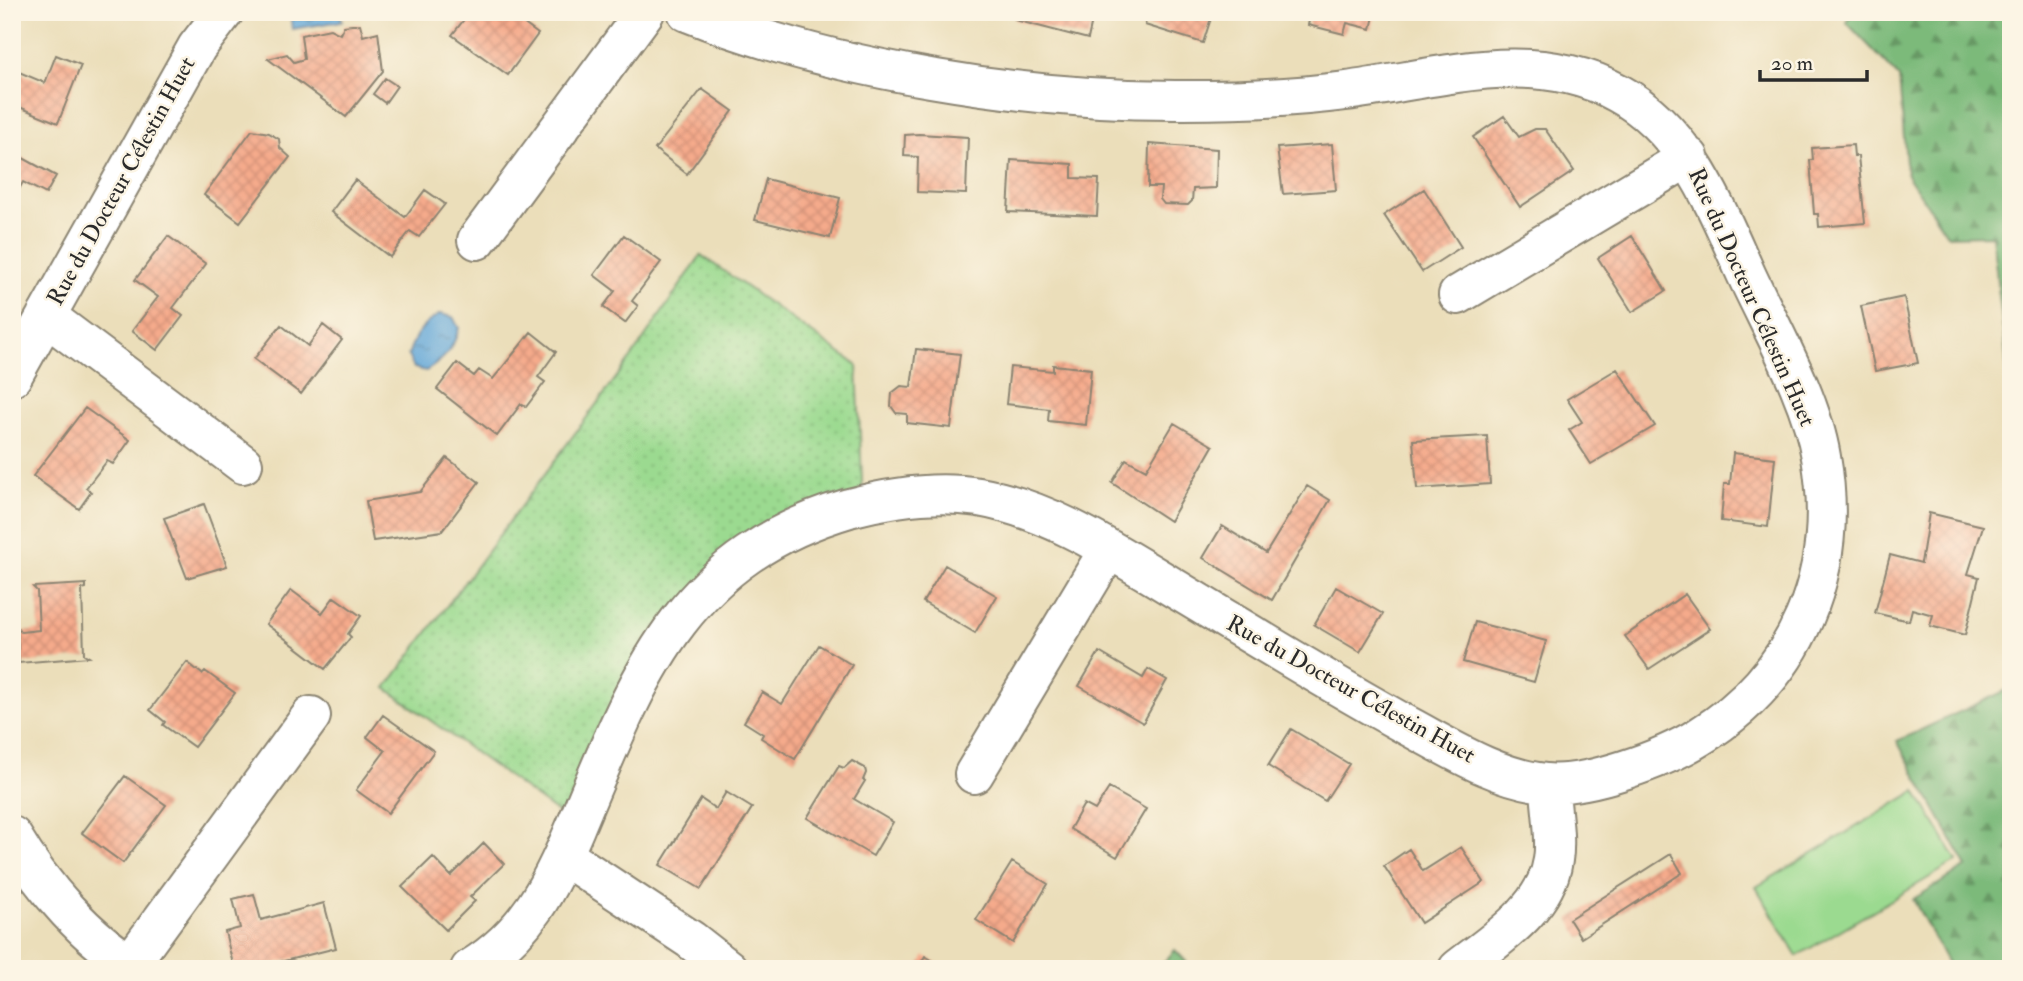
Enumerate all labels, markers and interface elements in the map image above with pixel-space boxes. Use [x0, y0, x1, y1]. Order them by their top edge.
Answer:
scale bar [1760, 38, 1867, 82]
text: 20 m [1771, 50, 1813, 77]
street label: Rue du Docteur Célestin Huet [41, 52, 201, 310]
street label: Rue du Docteur Célestin Huet [1682, 163, 1822, 431]
street label: Rue du Docteur Célestin Huet [1222, 609, 1480, 769]

